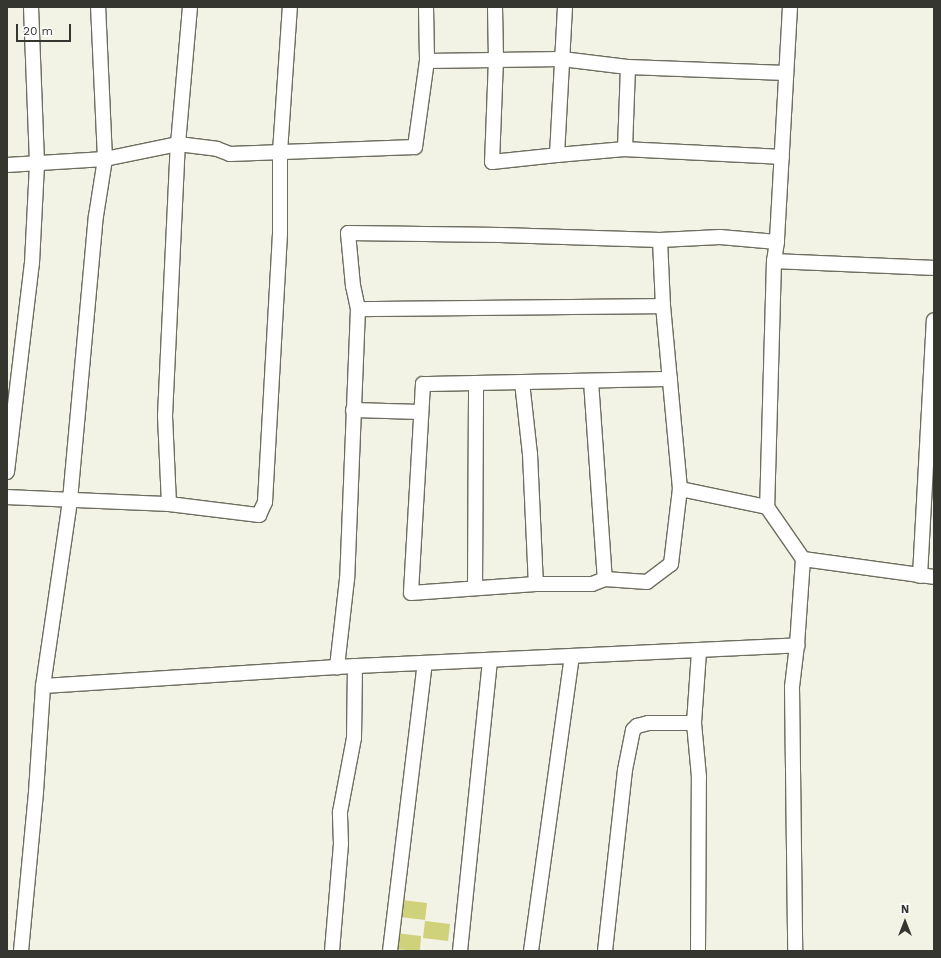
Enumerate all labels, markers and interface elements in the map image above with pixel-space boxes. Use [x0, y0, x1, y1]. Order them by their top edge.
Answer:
scale bar [18, 16, 73, 42]
text: 20 m [23, 24, 53, 38]
north arrow [885, 902, 925, 942]
text: N [901, 903, 909, 916]

